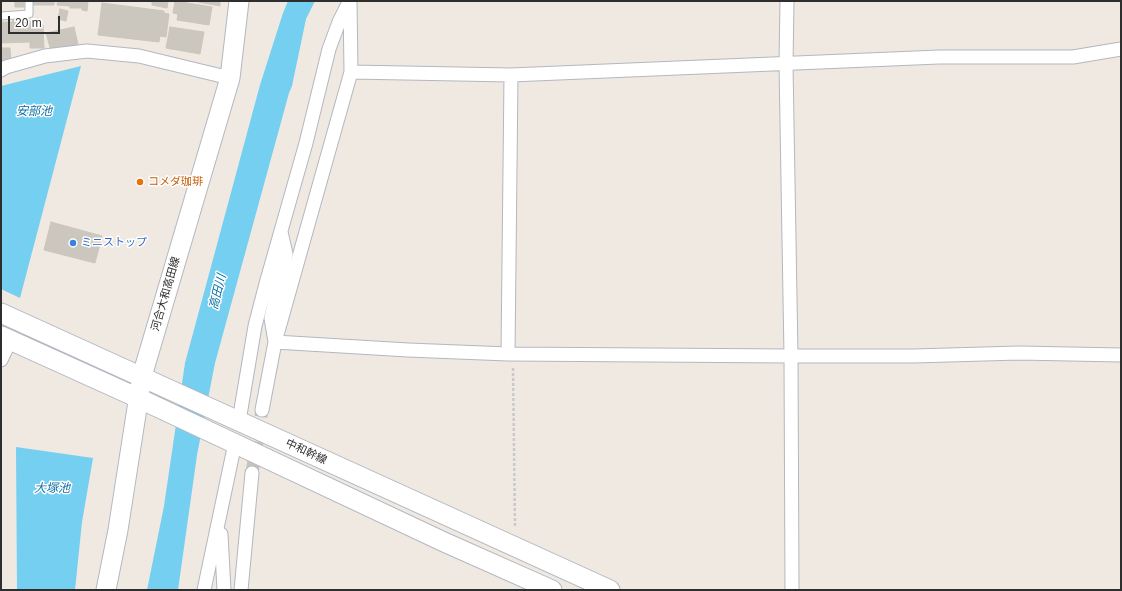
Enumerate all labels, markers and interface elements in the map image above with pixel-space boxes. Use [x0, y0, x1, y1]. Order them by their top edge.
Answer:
scale bar [10, 8, 62, 34]
text: 20 m [15, 16, 42, 30]
water label: 安部池 [16, 105, 52, 119]
place label: コメダ珈琲 [148, 175, 203, 189]
marker: コメダ珈琲 [135, 177, 145, 187]
place label: ミニストップ [81, 236, 147, 250]
marker: ミニストップ [68, 238, 78, 248]
street label: 河合大和高田線 [149, 255, 183, 333]
water label: 高田川 [207, 273, 229, 311]
street label: 中和幹線 [283, 437, 329, 467]
water label: 大塚池 [34, 482, 70, 496]

